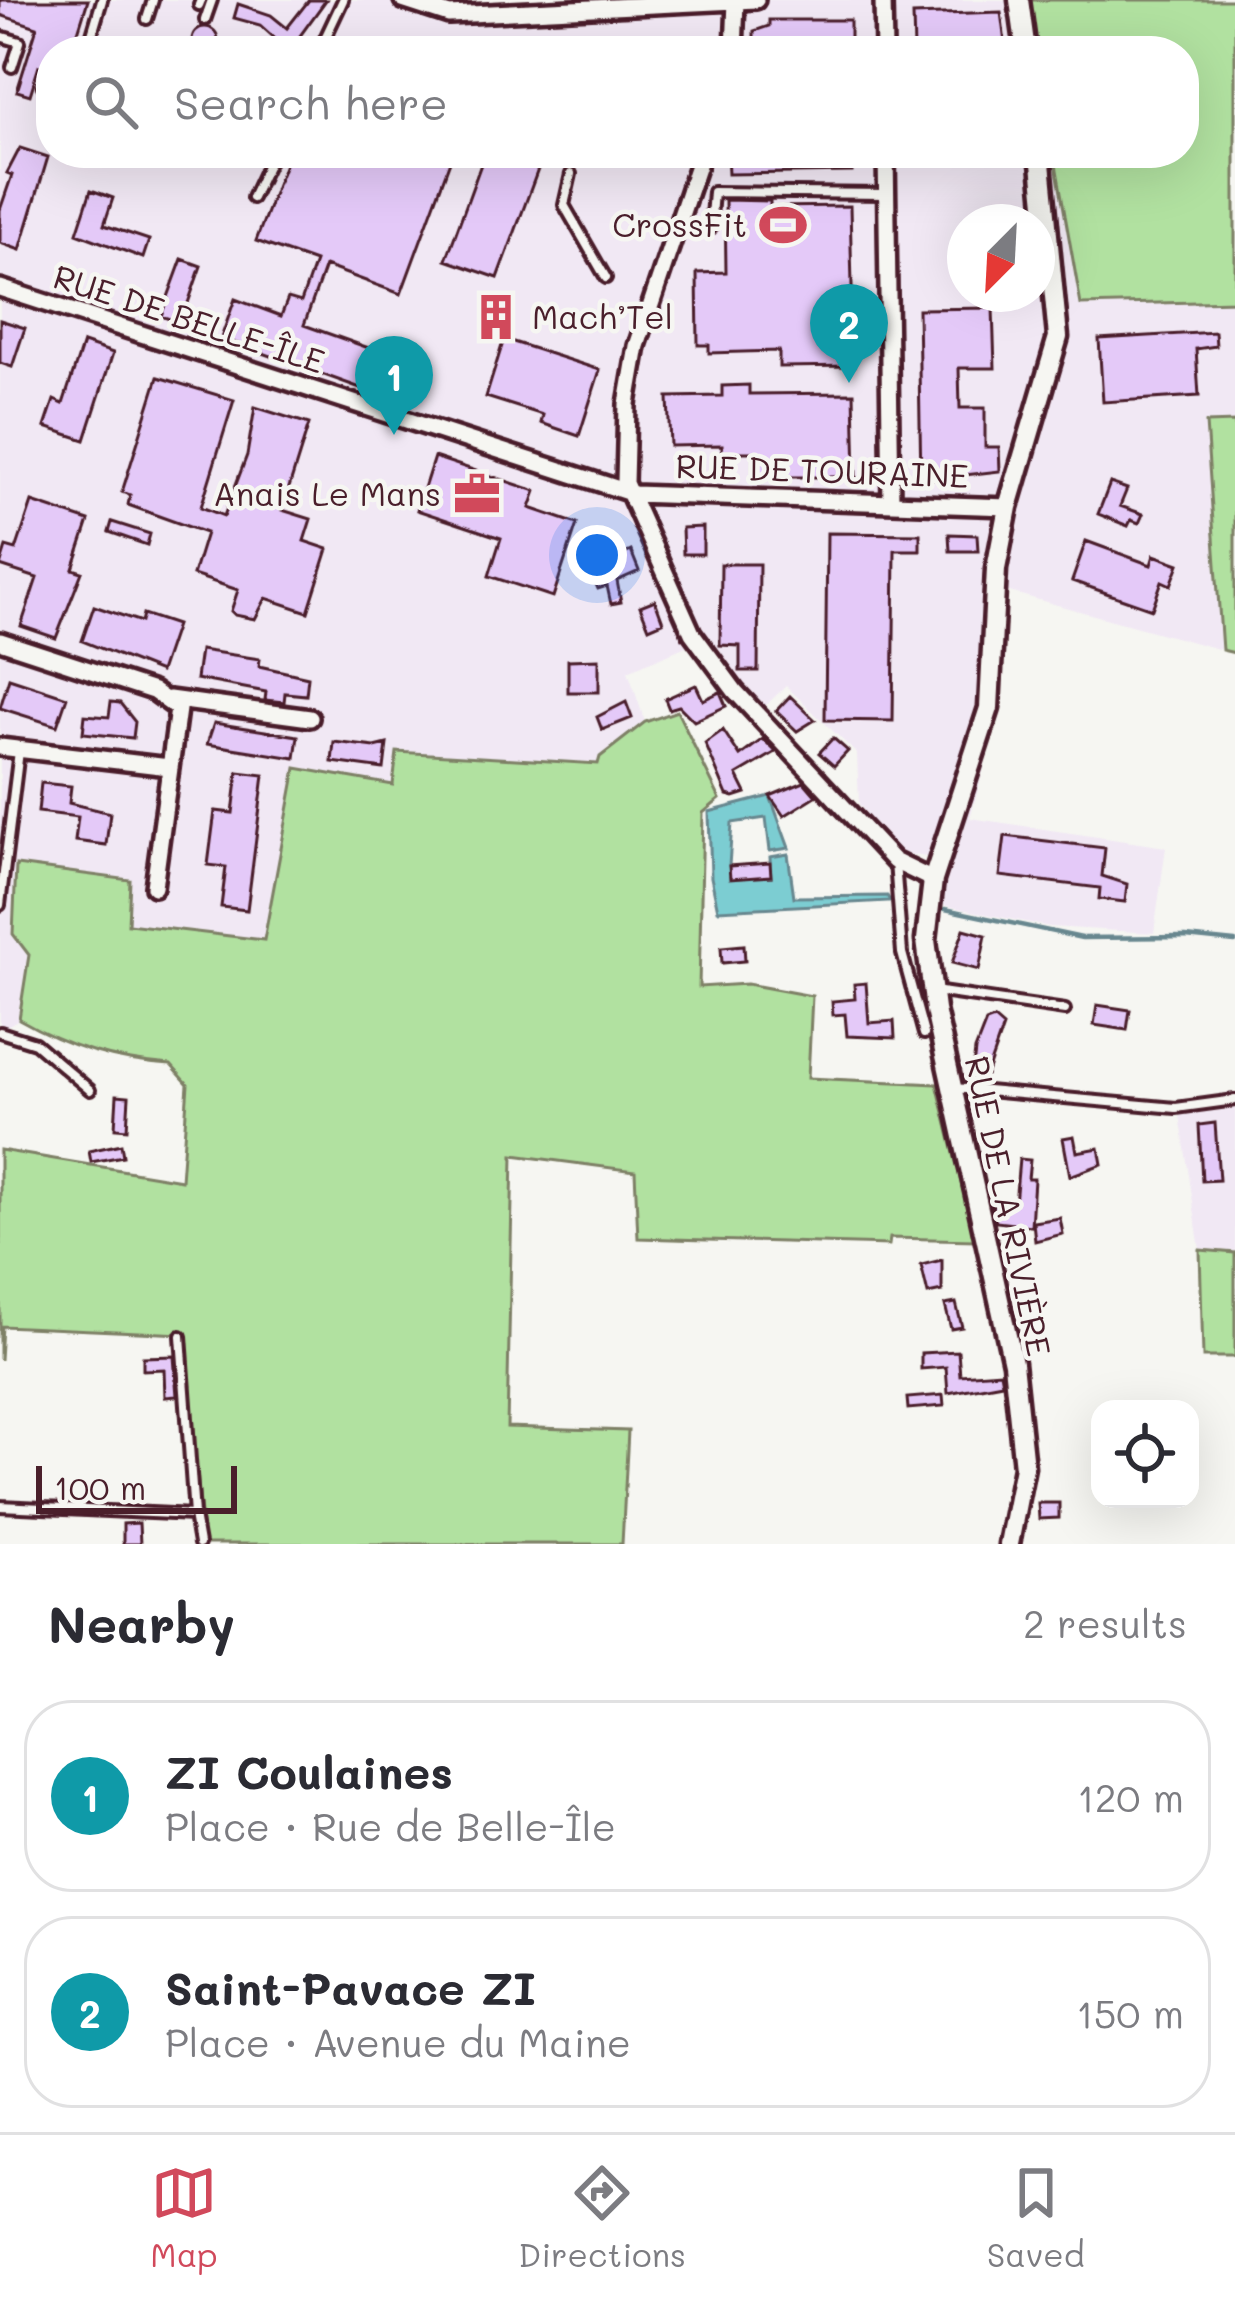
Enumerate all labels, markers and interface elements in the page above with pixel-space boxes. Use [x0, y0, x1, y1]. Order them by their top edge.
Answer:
search box [36, 36, 1199, 168]
icon: search [78, 69, 144, 135]
text: Search here [174, 73, 448, 131]
sports icon: CrossFit [758, 200, 808, 250]
place label: CrossFit [612, 202, 747, 245]
north arrow [947, 204, 1055, 312]
street label: RUE DE BELLE-ÎLE [49, 253, 330, 382]
pin: 2 [810, 284, 888, 383]
building icon: Mach’Tel [471, 292, 521, 342]
place label: Mach’Tel [532, 294, 673, 337]
pin: 1 [355, 336, 433, 435]
street label: RUE DE TOURAINE [675, 443, 969, 496]
office icon: Anais Le Mans [452, 469, 502, 519]
place label: Anais Le Mans [213, 471, 441, 514]
your location [567, 525, 627, 585]
street label: RUE DE LA RIVIÈRE [957, 1052, 1062, 1360]
map controls [1091, 1400, 1199, 1508]
button: locate [1091, 1400, 1199, 1508]
scale bar [36, 1460, 237, 1513]
text: 100 m [54, 1465, 146, 1508]
text: Nearby [48, 1589, 235, 1656]
text: 2 results [1023, 1597, 1187, 1648]
text: ZI Coulaines [165, 1742, 453, 1800]
text: 1 [81, 1771, 99, 1822]
text: 120 m [1077, 1771, 1184, 1822]
text: Place · Rue de Belle-Île [165, 1800, 616, 1851]
text: Saint-Pavace ZI [165, 1958, 536, 2016]
text: 2 [79, 1987, 101, 2038]
text: 150 m [1076, 1987, 1184, 2038]
text: Place · Avenue du Maine [165, 2016, 631, 2067]
tab: Map [150, 2160, 218, 2275]
tab: Directions [518, 2160, 686, 2275]
tab: Saved [987, 2160, 1085, 2275]

